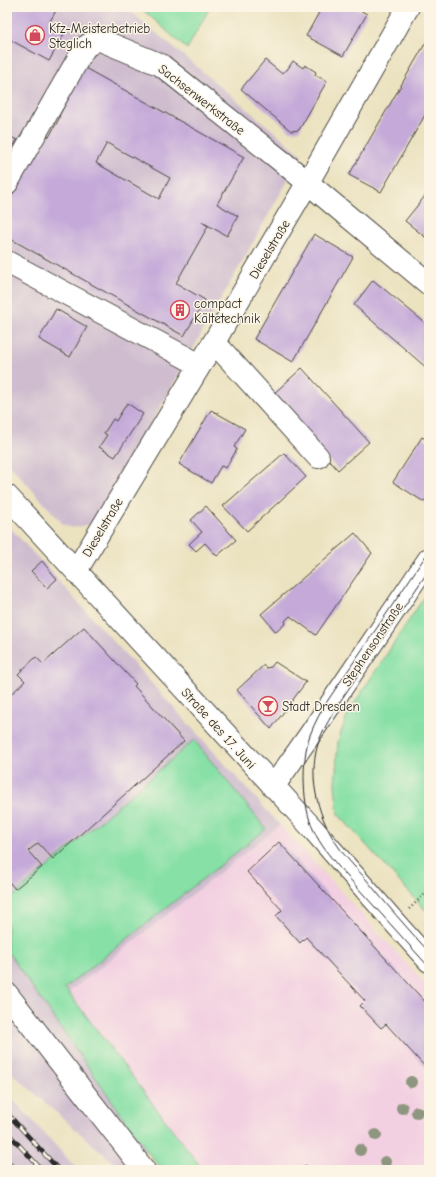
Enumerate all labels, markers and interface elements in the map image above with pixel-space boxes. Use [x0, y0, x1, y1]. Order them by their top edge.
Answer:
place label: Kfz-Meisterbetrieb Steglich [49, 21, 150, 51]
shop icon: Kfz-Meisterbetrieb Steglich [24, 24, 46, 46]
street label: Sachsenwerkstraße [155, 61, 248, 138]
street label: Dieselstraße [246, 216, 293, 282]
place label: compact Kältetechnik [194, 296, 261, 326]
building icon: compact Kältetechnik [169, 299, 191, 321]
street label: Dieselstraße [79, 494, 126, 560]
street label: Stephensonstraße [339, 599, 406, 689]
street label: Straße des 17. Juni [178, 685, 259, 772]
bar icon: Stadt Dresden [257, 695, 279, 717]
place label: Stadt Dresden [282, 699, 360, 714]

